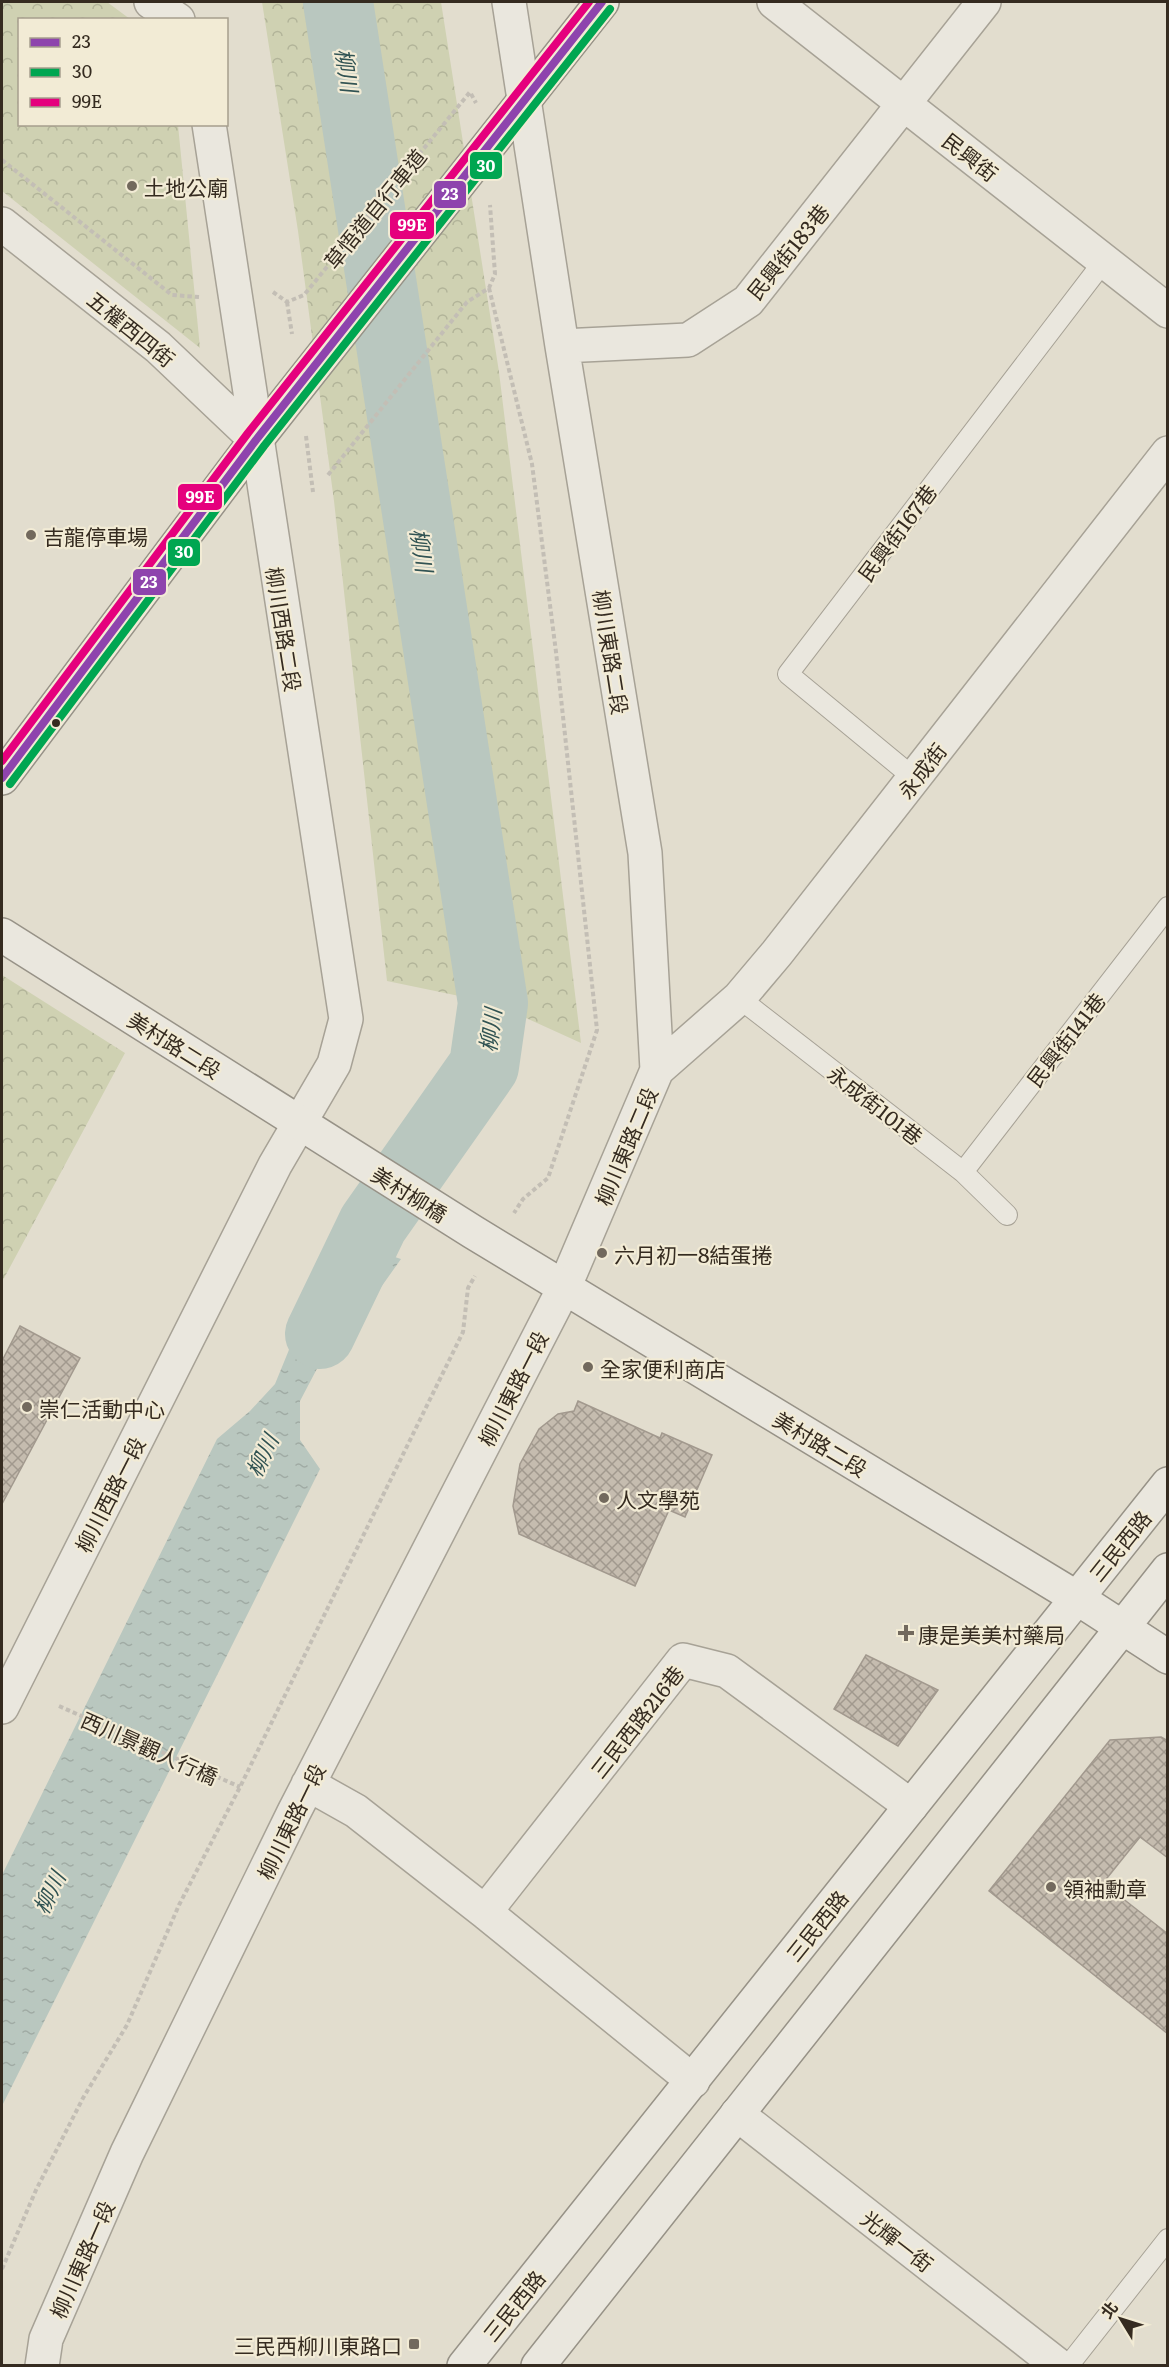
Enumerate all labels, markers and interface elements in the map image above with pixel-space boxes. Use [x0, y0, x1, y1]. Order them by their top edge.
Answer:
legend [18, 18, 228, 126]
text: 23 [72, 27, 91, 54]
water label: 柳川 [328, 46, 368, 96]
text: 30 [72, 57, 92, 84]
text: 99E [72, 87, 102, 114]
street label: 民興街 [937, 124, 1005, 188]
street label: 草悟道自行車道 [316, 141, 432, 275]
line badge: 30 [469, 151, 503, 180]
text: 30 [477, 153, 496, 177]
place label: 土地公廟 [144, 171, 228, 202]
marker: 土地公廟 [125, 179, 139, 193]
line badge: 23 [433, 180, 467, 209]
text: 23 [441, 181, 459, 205]
street label: 民興街183巷 [739, 196, 835, 306]
line badge: 99E [389, 211, 435, 240]
text: 99E [397, 212, 427, 236]
street label: 五權西四街 [81, 283, 183, 373]
street label: 民興街167巷 [849, 477, 943, 587]
line badge: 99E [177, 483, 223, 511]
text: 99E [185, 484, 215, 508]
place label: 吉龍停車場 [43, 520, 148, 551]
water label: 柳川 [403, 526, 443, 576]
marker: 吉龍停車場 [24, 528, 38, 542]
line badge: 30 [167, 538, 201, 567]
text: 30 [175, 539, 194, 563]
street label: 柳川西路二段 [260, 564, 310, 694]
line badge: 23 [132, 568, 167, 596]
text: 23 [140, 569, 158, 593]
street label: 柳川東路二段 [587, 587, 637, 717]
unlabelled marker [50, 717, 62, 729]
street label: 永成街 [889, 736, 953, 804]
street label: 民興街141巷 [1018, 985, 1112, 1093]
street label: 美村路二段 [122, 1003, 228, 1085]
water label: 柳川 [470, 1004, 508, 1054]
street label: 永成街101巷 [822, 1057, 930, 1151]
street label: 柳川東路二段 [586, 1082, 664, 1210]
street label: 美村柳橋 [366, 1158, 454, 1228]
place label: 六月初一8結蛋捲 [614, 1238, 773, 1269]
marker: 六月初一8結蛋捲 [595, 1246, 609, 1260]
street label: 柳川東路一段 [470, 1325, 554, 1451]
place label: 全家便利商店 [600, 1352, 726, 1383]
marker: 全家便利商店 [581, 1360, 595, 1374]
place label: 崇仁活動中心 [39, 1392, 165, 1423]
marker: 崇仁活動中心 [20, 1400, 34, 1414]
street label: 美村路二段 [768, 1403, 874, 1483]
water label: 柳川 [237, 1426, 286, 1482]
street label: 柳川西路一段 [67, 1431, 151, 1557]
place label: 人文學苑 [616, 1483, 700, 1514]
marker: 人文學苑 [597, 1491, 611, 1505]
street label: 三民西路 [1081, 1503, 1157, 1587]
place label: 康是美美村藥局 [918, 1618, 1065, 1649]
marker: 康是美美村藥局 [899, 1626, 913, 1640]
street label: 三民西路216巷 [582, 1658, 690, 1784]
street label: 西川景觀人行橋 [77, 1703, 223, 1791]
street label: 柳川東路一段 [248, 1758, 332, 1884]
water label: 柳川 [24, 1863, 73, 1919]
place label: 領袖勳章 [1063, 1872, 1147, 1903]
marker: 領袖勳章 [1044, 1880, 1058, 1894]
street label: 三民西路 [778, 1883, 854, 1967]
street label: 柳川東路一段 [41, 2195, 121, 2323]
street label: 光輝一街 [855, 2202, 941, 2278]
street label: 三民西路 [475, 2263, 551, 2347]
north arrow [1091, 2289, 1151, 2349]
text: 北 [1094, 2295, 1123, 2323]
place label: 三民西柳川東路口 [234, 2329, 402, 2360]
marker: 三民西柳川東路口 [407, 2337, 421, 2351]

